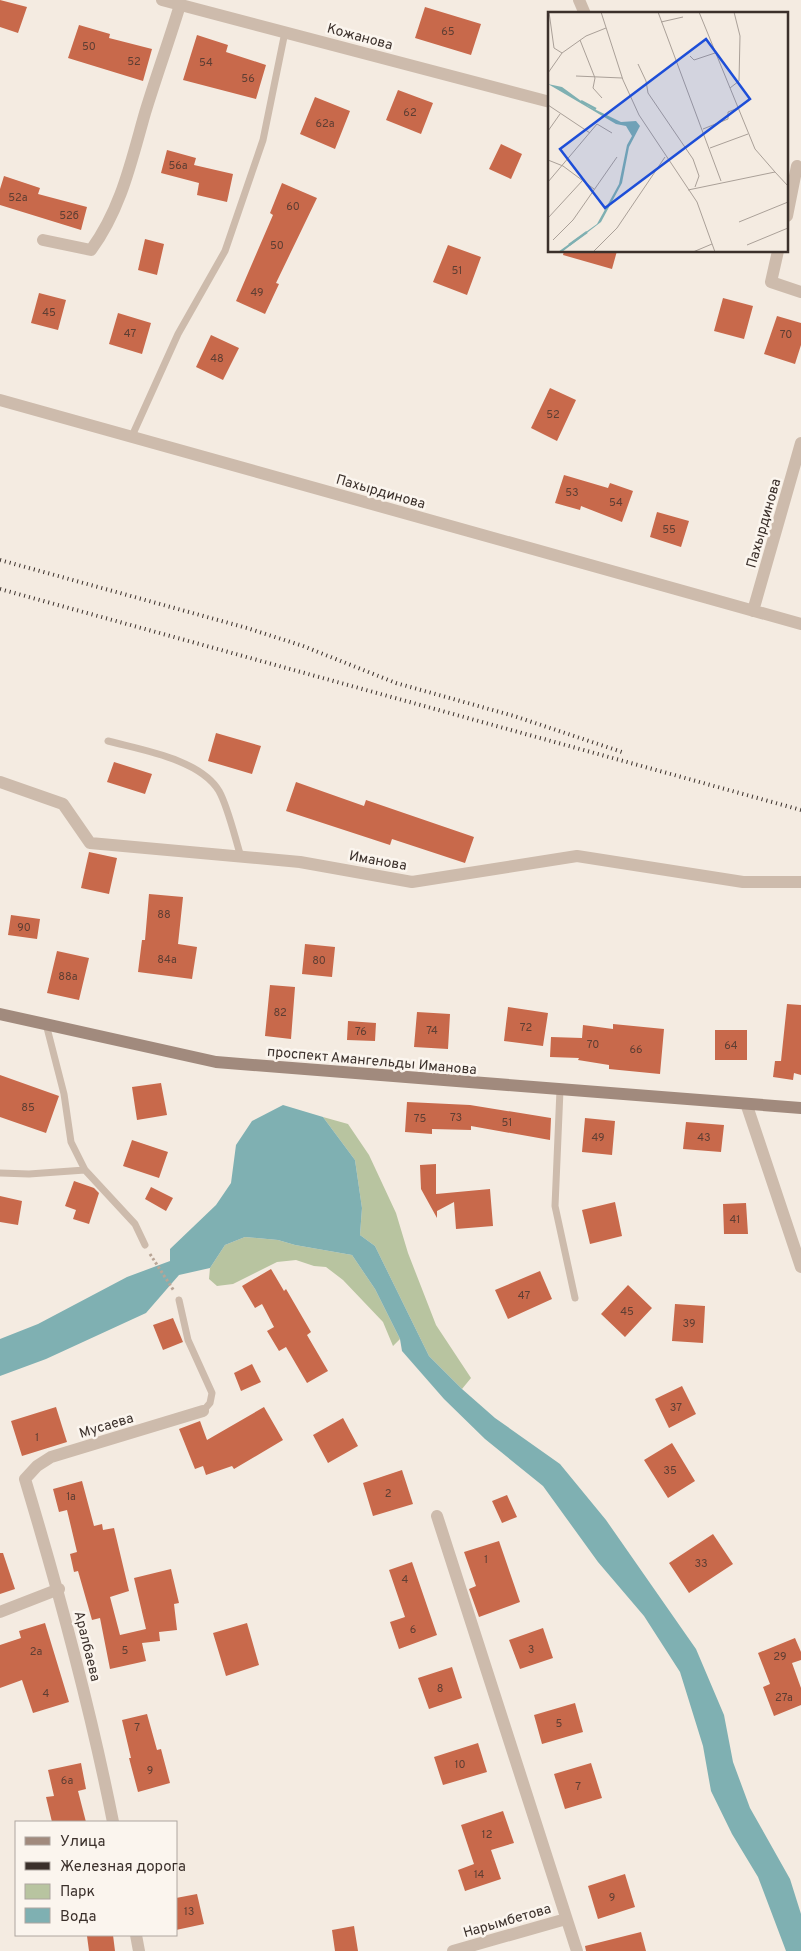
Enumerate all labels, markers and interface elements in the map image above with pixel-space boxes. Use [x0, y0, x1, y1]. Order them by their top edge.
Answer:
inset map [548, 12, 788, 252]
street label: Кожанова [325, 21, 394, 54]
house number: 65 [441, 25, 455, 39]
house number: 50 [82, 40, 96, 54]
house number: 52 [127, 55, 141, 69]
house number: 54 [199, 56, 213, 70]
house number: 56 [241, 72, 255, 86]
house number: 62 [403, 106, 417, 120]
house number: 62а [315, 117, 335, 131]
house number: 56а [168, 159, 188, 173]
house number: 52а [8, 191, 28, 205]
house number: 60 [286, 200, 300, 214]
house number: 52б [59, 209, 79, 223]
house number: 50 [270, 239, 284, 253]
house number: 51 [452, 264, 462, 278]
house number: 49 [250, 286, 264, 300]
house number: 45 [42, 306, 56, 320]
house number: 47 [124, 327, 136, 341]
house number: 70 [780, 328, 792, 342]
house number: 48 [210, 352, 224, 366]
house number: 52 [546, 408, 560, 422]
street label: Пахырдинова [334, 472, 427, 513]
street label: Пахырдинова [744, 477, 785, 570]
house number: 53 [565, 486, 579, 500]
house number: 54 [609, 496, 623, 510]
house number: 55 [662, 523, 676, 537]
street label: Иманова [348, 848, 408, 875]
house number: 88 [157, 908, 171, 922]
house number: 90 [17, 921, 31, 935]
house number: 84а [157, 953, 177, 967]
house number: 80 [312, 954, 326, 968]
house number: 88а [58, 970, 78, 984]
house number: 82 [273, 1006, 287, 1020]
house number: 72 [520, 1021, 532, 1035]
house number: 74 [426, 1024, 438, 1038]
house number: 76 [355, 1025, 367, 1039]
house number: 70 [587, 1038, 599, 1052]
house number: 64 [724, 1039, 738, 1053]
house number: 66 [629, 1043, 643, 1057]
street label: проспект Амангельды Иманова [266, 1044, 477, 1079]
house number: 85 [21, 1101, 35, 1115]
house number: 73 [450, 1111, 462, 1125]
house number: 75 [414, 1112, 426, 1126]
house number: 51 [502, 1116, 512, 1130]
house number: 49 [591, 1131, 605, 1145]
house number: 43 [697, 1131, 711, 1145]
house number: 41 [730, 1213, 740, 1227]
house number: 47 [518, 1289, 530, 1303]
house number: 45 [620, 1305, 634, 1319]
house number: 39 [683, 1317, 695, 1331]
house number: 37 [670, 1401, 682, 1415]
street label: Мусаева [77, 1410, 136, 1443]
house number: 1 [35, 1431, 39, 1445]
house number: 35 [663, 1464, 677, 1478]
house number: 2 [385, 1487, 391, 1501]
house number: 1а [66, 1490, 76, 1504]
house number: 1 [484, 1553, 488, 1567]
house number: 33 [694, 1557, 708, 1571]
house number: 4 [402, 1573, 409, 1587]
street label: Аралбаева [70, 1609, 104, 1683]
house number: 6 [410, 1623, 416, 1637]
house number: 3 [528, 1643, 534, 1657]
house number: 5 [122, 1644, 129, 1658]
house number: 2а [30, 1645, 42, 1659]
house number: 29 [773, 1650, 787, 1664]
house number: 8 [437, 1682, 443, 1696]
house number: 4 [43, 1687, 50, 1701]
house number: 27а [775, 1691, 793, 1705]
house number: 5 [556, 1717, 563, 1731]
house number: 7 [134, 1721, 140, 1735]
house number: 10 [454, 1758, 466, 1772]
house number: 9 [147, 1764, 153, 1778]
house number: 6а [61, 1774, 73, 1788]
house number: 7 [575, 1780, 581, 1794]
legend [15, 1821, 178, 1936]
house number: 12 [482, 1828, 492, 1842]
text: Улица [60, 1833, 105, 1852]
text: Железная дорога [60, 1858, 186, 1877]
house number: 14 [474, 1868, 485, 1882]
text: Парк [60, 1883, 95, 1902]
house number: 9 [609, 1891, 615, 1905]
street label: Нарымбетова [461, 1901, 553, 1942]
house number: 13 [184, 1905, 194, 1919]
text: Вода [60, 1908, 96, 1927]

